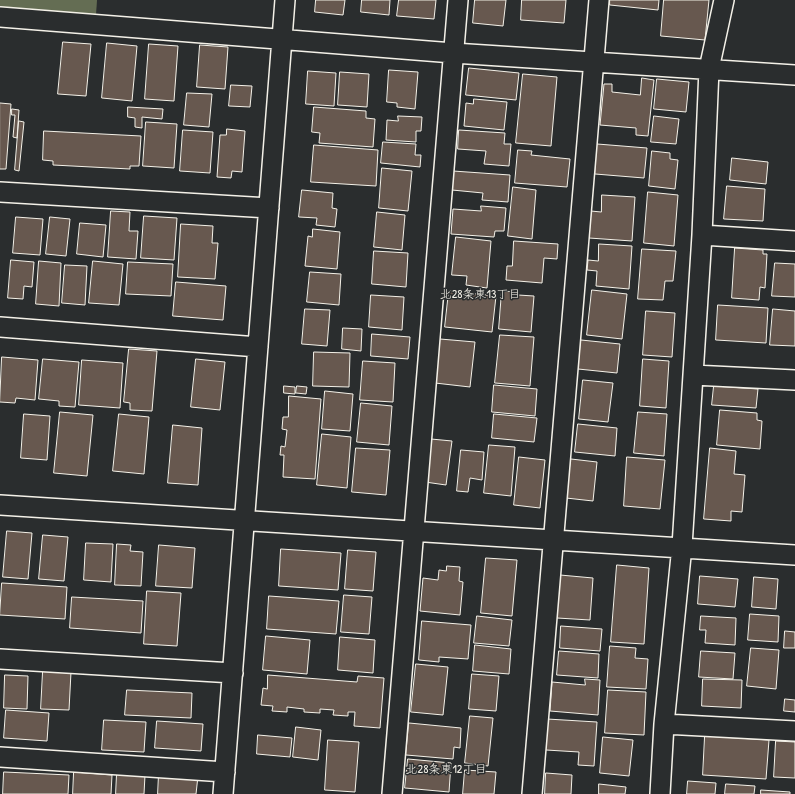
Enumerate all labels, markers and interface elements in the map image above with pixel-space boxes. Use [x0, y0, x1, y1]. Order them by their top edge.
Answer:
district label: 北28条東13丁目 [440, 288, 520, 302]
district label: 北28条東12丁目 [406, 763, 486, 777]

